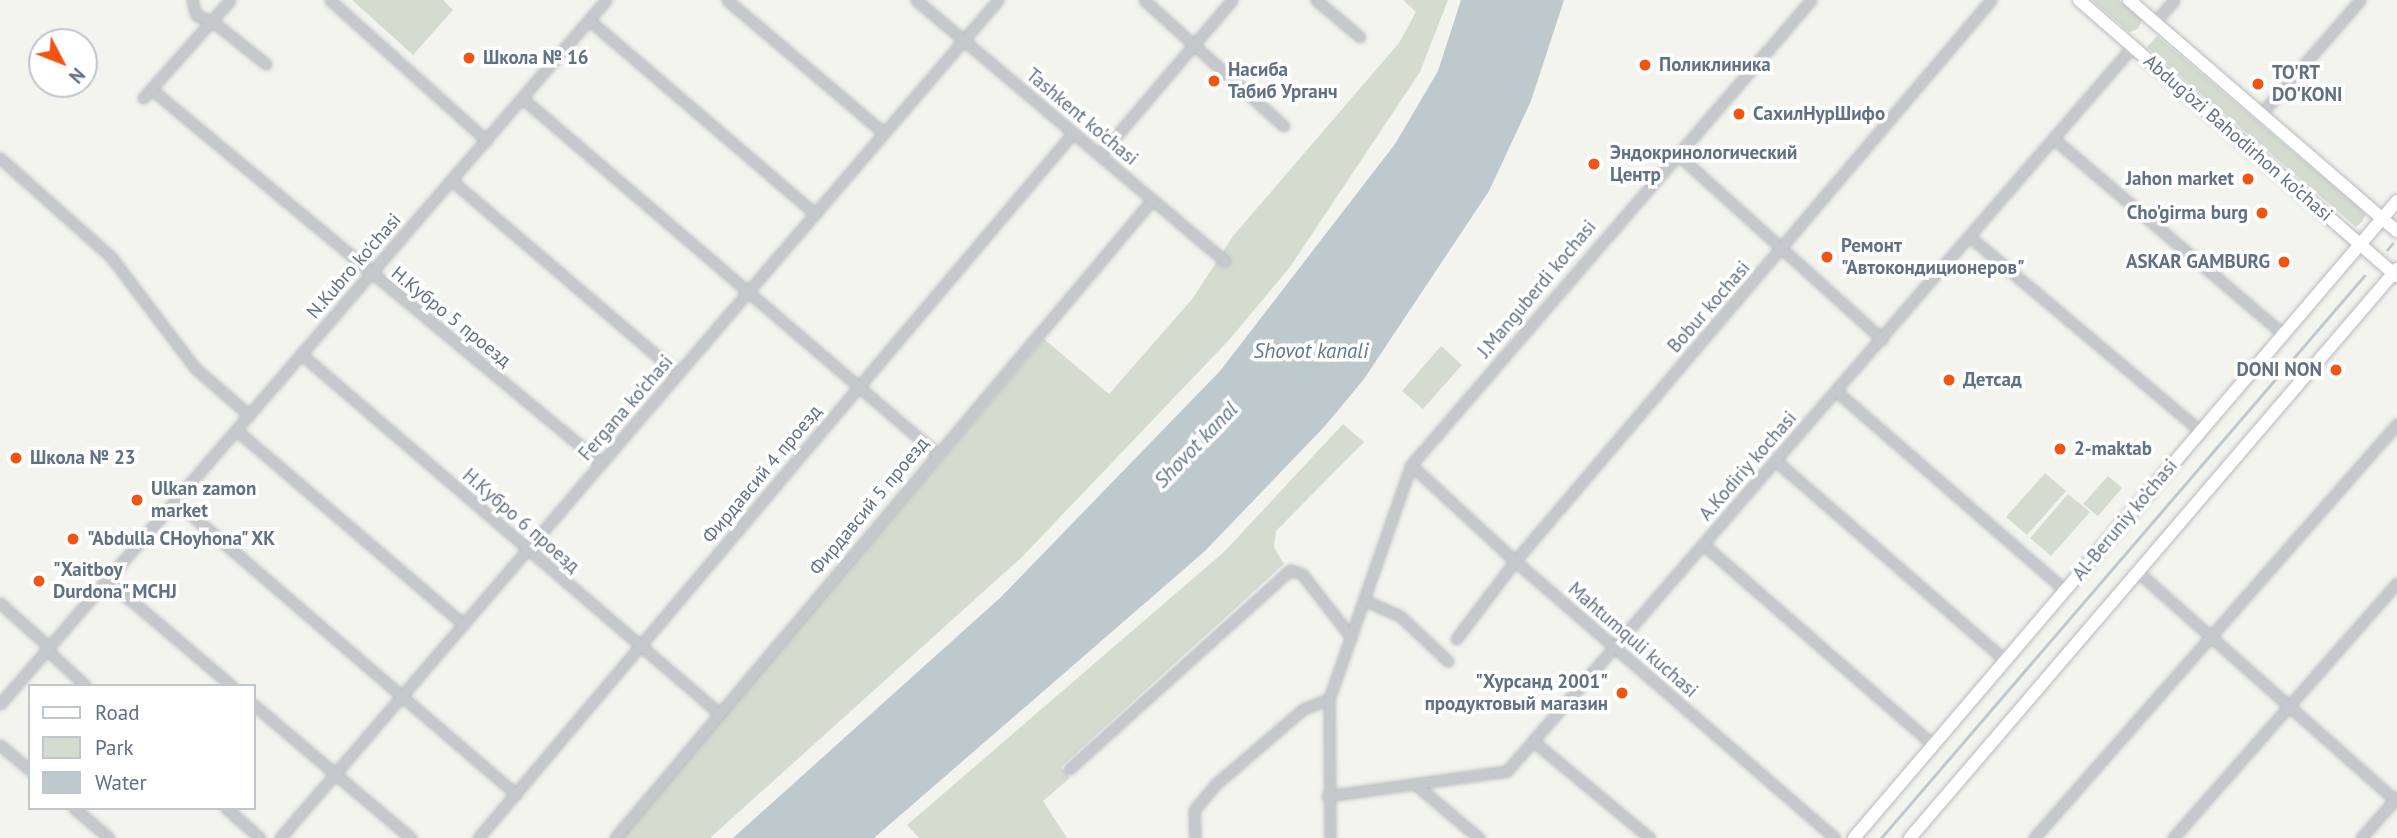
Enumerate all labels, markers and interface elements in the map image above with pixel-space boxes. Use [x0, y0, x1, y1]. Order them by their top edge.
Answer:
north arrow [28, 28, 98, 98]
place label: Школа № 16 [483, 47, 588, 69]
marker: Школа № 16 [461, 50, 477, 66]
street label: Abdug’ozi Bahodirhon ko’chasi [2139, 50, 2337, 226]
place label: Поликлиника [1659, 54, 1771, 76]
marker: Поликлиника [1637, 57, 1653, 73]
place label: Насиба Табиб Урганч [1228, 59, 1338, 103]
place label: TO'RT DO'KONI [2272, 62, 2342, 106]
text: N [64, 63, 90, 88]
street label: Tashkent ko'chasi [1022, 64, 1142, 170]
marker: Насиба Табиб Урганч [1206, 73, 1222, 89]
marker: TO'RT DO'KONI [2250, 76, 2266, 92]
place label: СахилНурШифо [1753, 103, 1885, 125]
marker: СахилНурШифо [1731, 106, 1747, 122]
place label: Эндокринологический Центр [1610, 142, 1797, 186]
marker: Эндокринологический Центр [1584, 154, 1604, 174]
place label: Jahon market [2126, 168, 2234, 190]
marker: Jahon market [2240, 171, 2256, 187]
place label: Cho'girma burg [2127, 202, 2248, 224]
marker: Cho'girma burg [2254, 205, 2270, 221]
street label: N.Kubro ko'chasi [302, 209, 406, 323]
street label: J.Manguberdi kochasi [1473, 216, 1601, 362]
place label: Ремонт "Автокондиционеров" [1841, 235, 2025, 279]
marker: Ремонт "Автокондиционеров" [1819, 249, 1835, 265]
place label: ASKAR GAMBURG [2126, 251, 2270, 273]
marker: ASKAR GAMBURG [2276, 254, 2292, 270]
street label: Bobur kochasi [1663, 257, 1755, 357]
street label: Н.Кубро 5 проезд [387, 262, 515, 372]
water label: Shovot kanali [1254, 338, 1368, 364]
street label: Fergana ko'chasi [574, 351, 678, 465]
place label: DONI NON [2237, 359, 2322, 381]
marker: DONI NON [2328, 362, 2344, 378]
place label: Детсад [1963, 369, 2022, 391]
marker: Детсад [1941, 372, 1957, 388]
water label: Shovot kanal [1149, 397, 1243, 493]
street label: Фирдавсий 4 проезд [698, 400, 826, 548]
street label: A.Kodiriy kochasi [1694, 406, 1802, 526]
street label: Фирдавсий 5 проезд [805, 432, 933, 580]
place label: 2-maktab [2074, 438, 2152, 460]
marker: 2-maktab [2052, 441, 2068, 457]
place label: Школа № 23 [30, 447, 135, 469]
marker: Школа № 23 [8, 450, 24, 466]
street label: Al-Beruniy ko’chasi [2068, 455, 2182, 585]
street label: Н.Кубро 6 проезд [458, 464, 584, 578]
place label: Ulkan zamon market [151, 478, 256, 522]
marker: Ulkan zamon market [129, 492, 145, 508]
place label: "Abdulla CHoyhona" XK [87, 528, 278, 550]
marker: "Abdulla CHoyhona" XK [65, 531, 81, 547]
place label: "Xaitboy Durdona" MCHJ [53, 559, 179, 603]
marker: "Xaitboy Durdona" MCHJ [31, 573, 47, 589]
street label: Mahtumquli kuchasi [1564, 578, 1702, 702]
place label: "Хурсанд 2001" продуктовый магазин [1425, 671, 1608, 715]
legend [28, 684, 256, 810]
marker: "Хурсанд 2001" продуктовый магазин [1614, 685, 1630, 701]
text: Road [95, 699, 139, 726]
text: Park [95, 734, 134, 761]
text: Water [95, 769, 147, 796]

